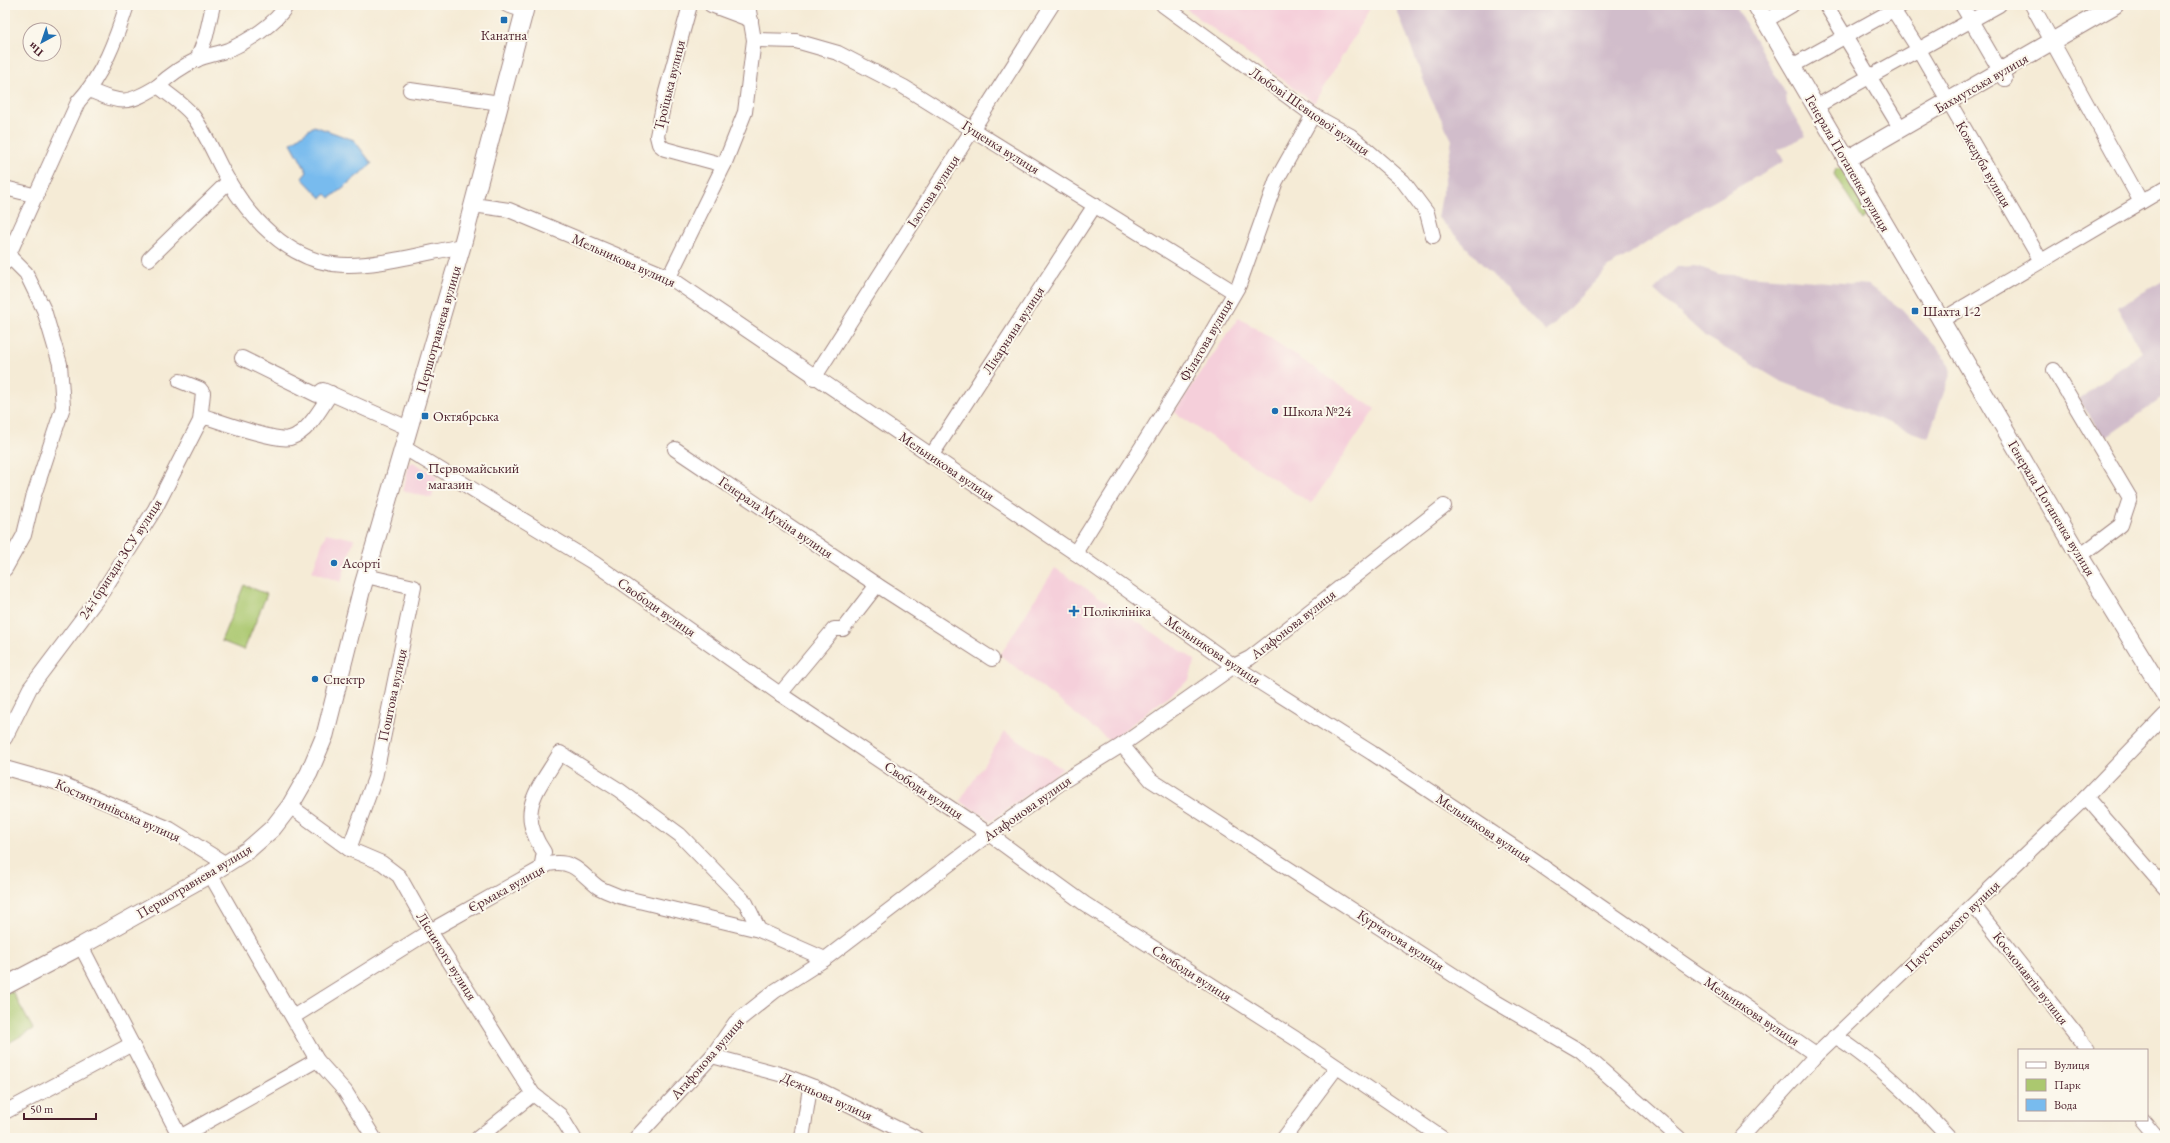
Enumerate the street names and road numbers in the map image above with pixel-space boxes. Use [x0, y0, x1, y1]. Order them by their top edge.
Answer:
street label: Троїцька вулиця [649, 38, 689, 132]
street label: Бахмутська вулиця [1931, 49, 2031, 117]
street label: Любові Шевцової вулиця [1246, 63, 1374, 159]
street label: Генерала Потапенка вулиця [1801, 91, 1895, 235]
street label: Гущенка вулиця [959, 116, 1043, 178]
street label: Кожедуба вулиця [1952, 118, 2016, 210]
street label: Ізотова вулиця [903, 151, 963, 231]
street label: Мельникова вулиця [569, 229, 679, 291]
street label: Першотравнева вулиця [411, 263, 465, 395]
street label: Лікарняна вулиця [978, 283, 1048, 377]
street label: Філатова вулиця [1175, 295, 1237, 385]
street label: Мельникова вулиця [896, 427, 998, 505]
street label: Генерала Потапенка вулиця [2004, 437, 2100, 579]
street label: Генерала Мухіна вулиця [715, 472, 837, 562]
street label: 24-ї бригади ЗСУ вулиця [74, 495, 166, 623]
street label: Свободи вулиця [614, 573, 700, 641]
street label: Агафонова вулиця [1246, 585, 1339, 663]
street label: Мельникова вулиця [1162, 611, 1264, 689]
street label: Поштова вулиця [373, 647, 411, 743]
street label: Свободи вулиця [881, 757, 967, 823]
street label: Агафонова вулиця [979, 771, 1074, 845]
street label: Костянтинівська вулиця [53, 774, 183, 846]
street label: Мельникова вулиця [1433, 789, 1535, 867]
street label: Першотравнева вулиця [133, 839, 255, 923]
street label: Єрмака вулиця [465, 860, 547, 916]
street label: Паустовського вулиця [1901, 876, 2003, 976]
street label: Курчатова вулиця [1354, 905, 1448, 975]
street label: Лісничого вулиця [413, 909, 481, 1003]
street label: Космонавтів вулиця [1989, 928, 2073, 1028]
street label: Свободи вулиця [1149, 940, 1235, 1006]
street label: Мельникова вулиця [1701, 972, 1803, 1050]
street label: Агафонова вулиця [666, 1013, 748, 1104]
street label: Дежньова вулиця [778, 1068, 876, 1124]

